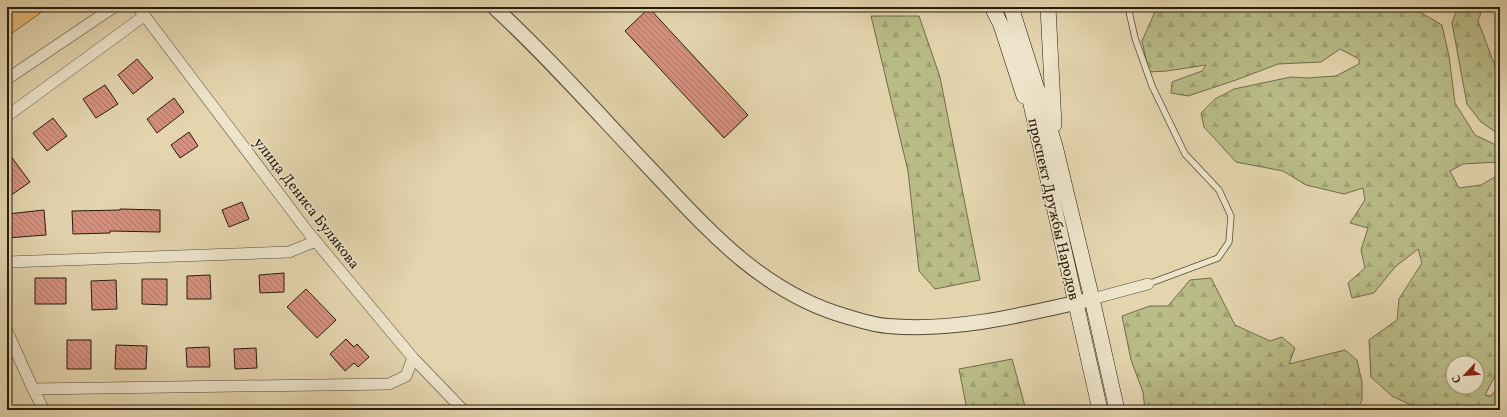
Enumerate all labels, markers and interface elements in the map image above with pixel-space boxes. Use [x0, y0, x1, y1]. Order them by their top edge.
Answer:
street label: проспект Дружбы Народов [1021, 116, 1084, 302]
street label: улица Дениса Булякова [248, 134, 364, 274]
north arrow [1445, 355, 1485, 395]
text: С [1449, 372, 1466, 385]

